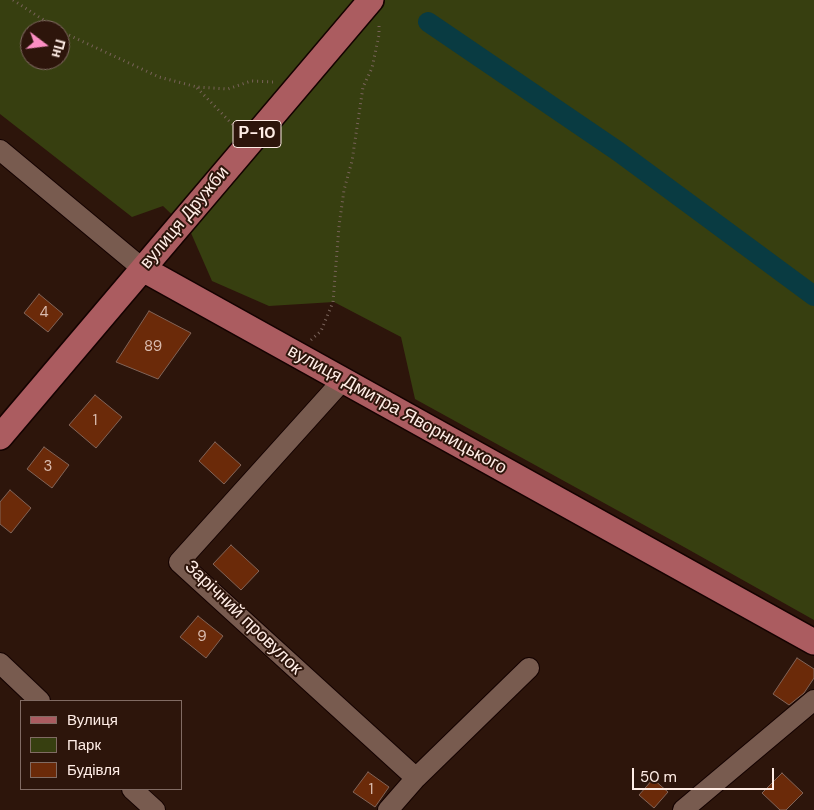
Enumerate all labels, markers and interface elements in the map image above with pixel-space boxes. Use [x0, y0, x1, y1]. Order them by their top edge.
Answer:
north arrow [20, 20, 70, 70]
text: Пн [47, 37, 70, 60]
road number: Р-10 [233, 120, 281, 148]
street label: вулиця Дружби [136, 162, 234, 274]
house number: 4 [39, 304, 49, 322]
house number: 89 [144, 338, 162, 356]
street label: вулиця Дмитра Яворницького [284, 341, 510, 479]
house number: 1 [93, 412, 97, 430]
house number: 3 [44, 458, 52, 476]
street label: Зарічний провулок [180, 556, 306, 680]
house number: 9 [197, 628, 207, 646]
legend [20, 700, 182, 790]
text: Вулиця [67, 710, 118, 730]
text: Парк [67, 735, 101, 755]
scale bar [634, 758, 776, 790]
text: Будівля [67, 760, 120, 780]
text: 50 m [640, 767, 677, 787]
house number: 1 [369, 781, 373, 799]

